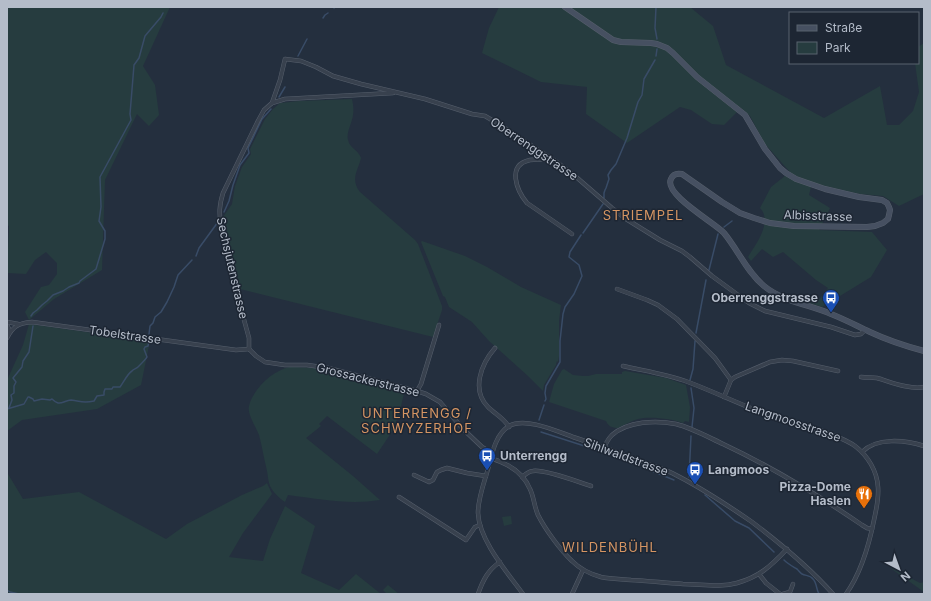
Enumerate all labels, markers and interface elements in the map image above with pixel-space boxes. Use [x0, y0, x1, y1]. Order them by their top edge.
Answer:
legend [789, 12, 919, 64]
text: Straße [825, 20, 862, 35]
text: Park [825, 40, 851, 55]
street label: Oberrenggstrasse [488, 114, 581, 183]
district label: STRIEMPEL [603, 207, 683, 223]
street label: Albisstrasse [783, 207, 853, 224]
street label: Sechsjutenstrasse [213, 216, 251, 320]
bus stop icon: Oberrenggstrasse [821, 288, 841, 313]
place label: Oberrenggstrasse [711, 290, 818, 305]
street label: Tobelstrasse [88, 322, 162, 347]
street label: Grossackerstrasse [315, 359, 421, 400]
street label: Langmoosstrasse [743, 398, 843, 445]
district label: UNTERRENGG / SCHWYZERHOF [361, 405, 473, 436]
street label: Sihlwaldstrasse [582, 434, 670, 479]
bus stop icon: Unterrengg [477, 446, 497, 471]
place label: Unterrengg [500, 448, 567, 463]
bus stop icon: Langmoos [685, 460, 705, 485]
place label: Langmoos [708, 462, 769, 477]
place label: Pizza-Dome Haslen [780, 479, 851, 508]
restaurant icon: Pizza-Dome Haslen [854, 484, 874, 509]
district label: WILDENBÜHL [562, 539, 658, 555]
north arrow [879, 549, 919, 589]
text: N [898, 569, 913, 585]

